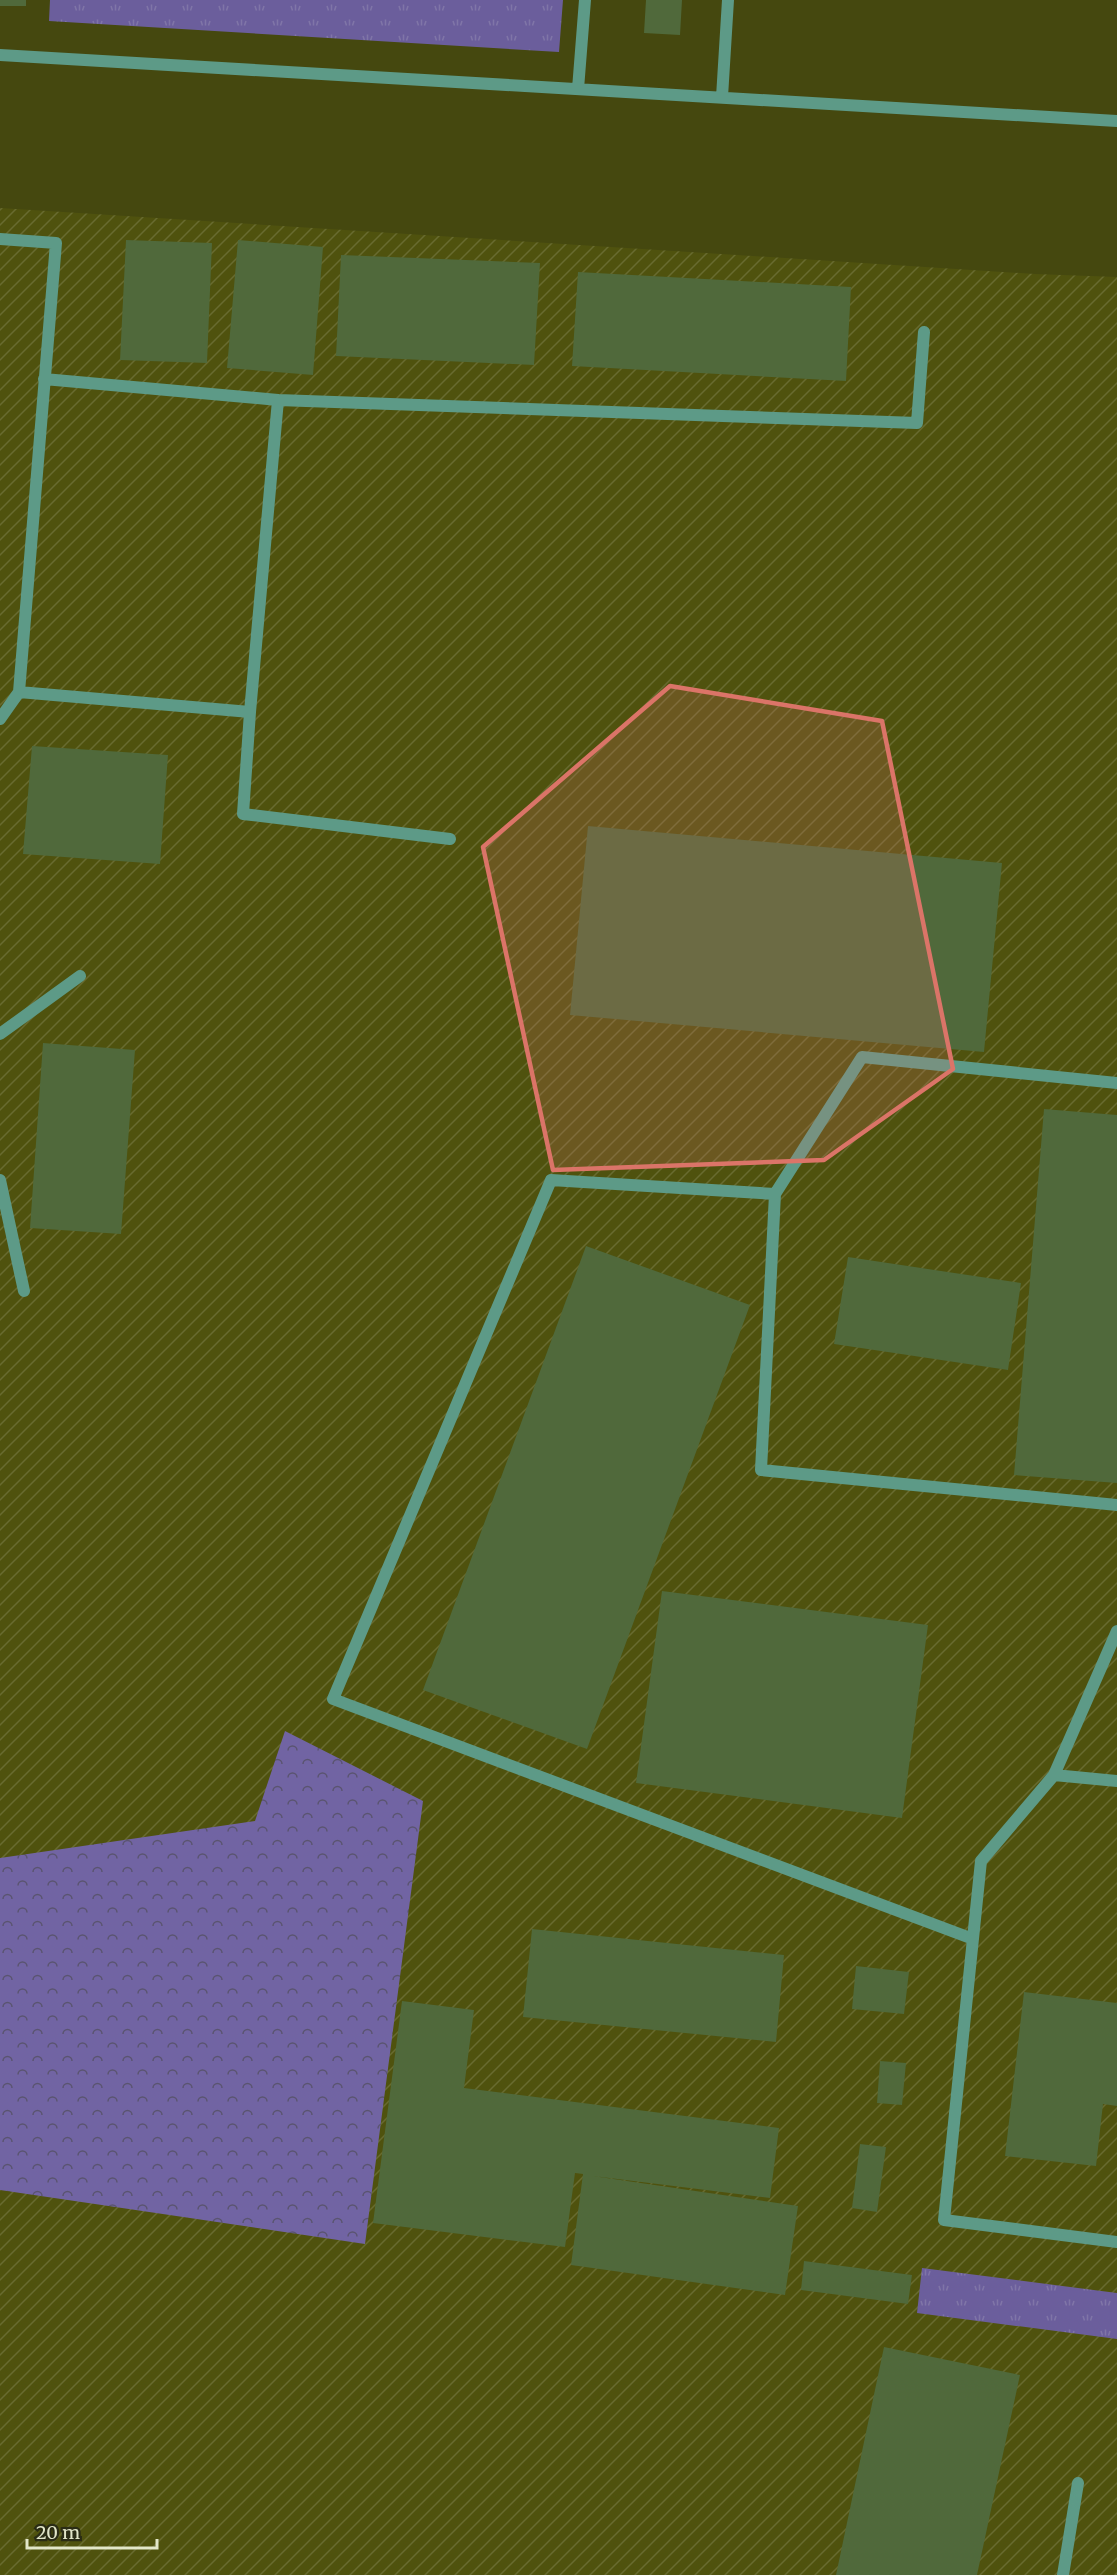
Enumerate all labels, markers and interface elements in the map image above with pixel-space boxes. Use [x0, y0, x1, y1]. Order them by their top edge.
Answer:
scale bar [27, 2512, 158, 2550]
text: 20 m [36, 2521, 80, 2544]

